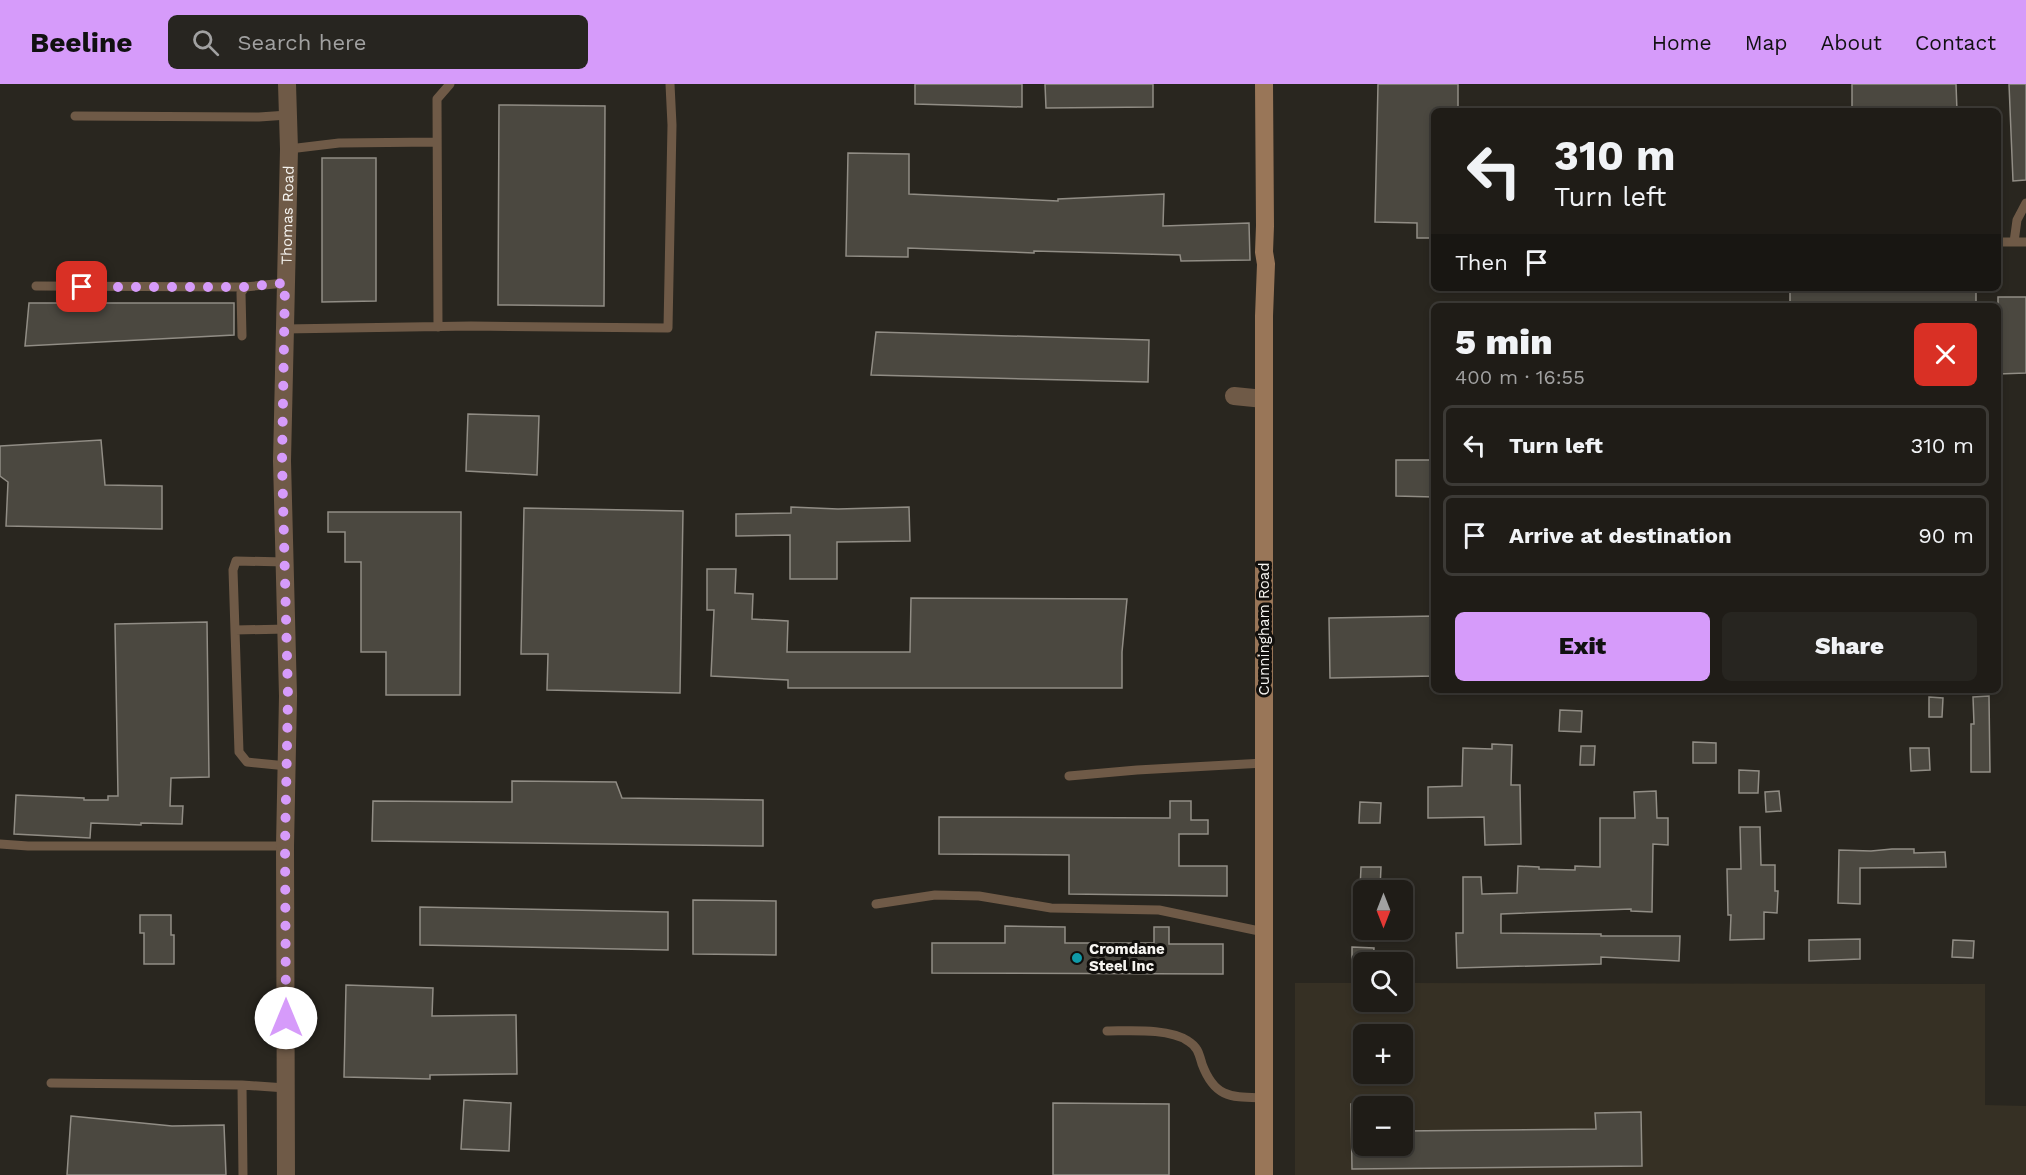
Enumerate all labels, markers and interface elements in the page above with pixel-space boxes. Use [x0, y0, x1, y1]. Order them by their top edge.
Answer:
search box [168, 15, 588, 69]
text: Beeline [30, 26, 132, 59]
icon: search [189, 26, 222, 59]
text: Search here [237, 30, 366, 55]
text: Home [1652, 30, 1712, 55]
text: Map [1745, 30, 1788, 55]
text: About [1821, 30, 1882, 55]
text: Contact [1915, 30, 1996, 55]
text: 310 m [1554, 131, 1676, 180]
icon: left [1455, 132, 1533, 210]
street label: Thomas Road [277, 165, 298, 265]
text: Turn left [1554, 181, 1666, 213]
icon: arrive [1520, 246, 1553, 279]
text: Then [1455, 250, 1508, 275]
pin [56, 261, 107, 312]
icon: arrive [65, 270, 98, 303]
text: 5 min [1455, 321, 1552, 363]
button: close [1914, 323, 1977, 386]
text: 400 m · 16:55 [1455, 365, 1585, 389]
icon: left [1458, 429, 1491, 462]
text: Turn left [1509, 433, 1603, 458]
text: 310 m [1910, 433, 1974, 458]
icon: arrive [1458, 519, 1491, 552]
text: Arrive at destination [1509, 523, 1732, 548]
text: 90 m [1918, 523, 1974, 548]
street label: Cunningham Road [1255, 562, 1273, 696]
button: Exit [1455, 612, 1710, 681]
button: Share [1722, 612, 1977, 681]
north arrow [1353, 880, 1413, 940]
map controls [1353, 880, 1413, 1156]
place label: Cromdane Steel Inc [1089, 940, 1165, 975]
marker: Cromdane Steel Inc [1070, 951, 1084, 965]
button: search [1353, 952, 1413, 1012]
position arrow [254, 986, 318, 1050]
button: + [1353, 1024, 1413, 1084]
button: − [1353, 1096, 1413, 1156]

